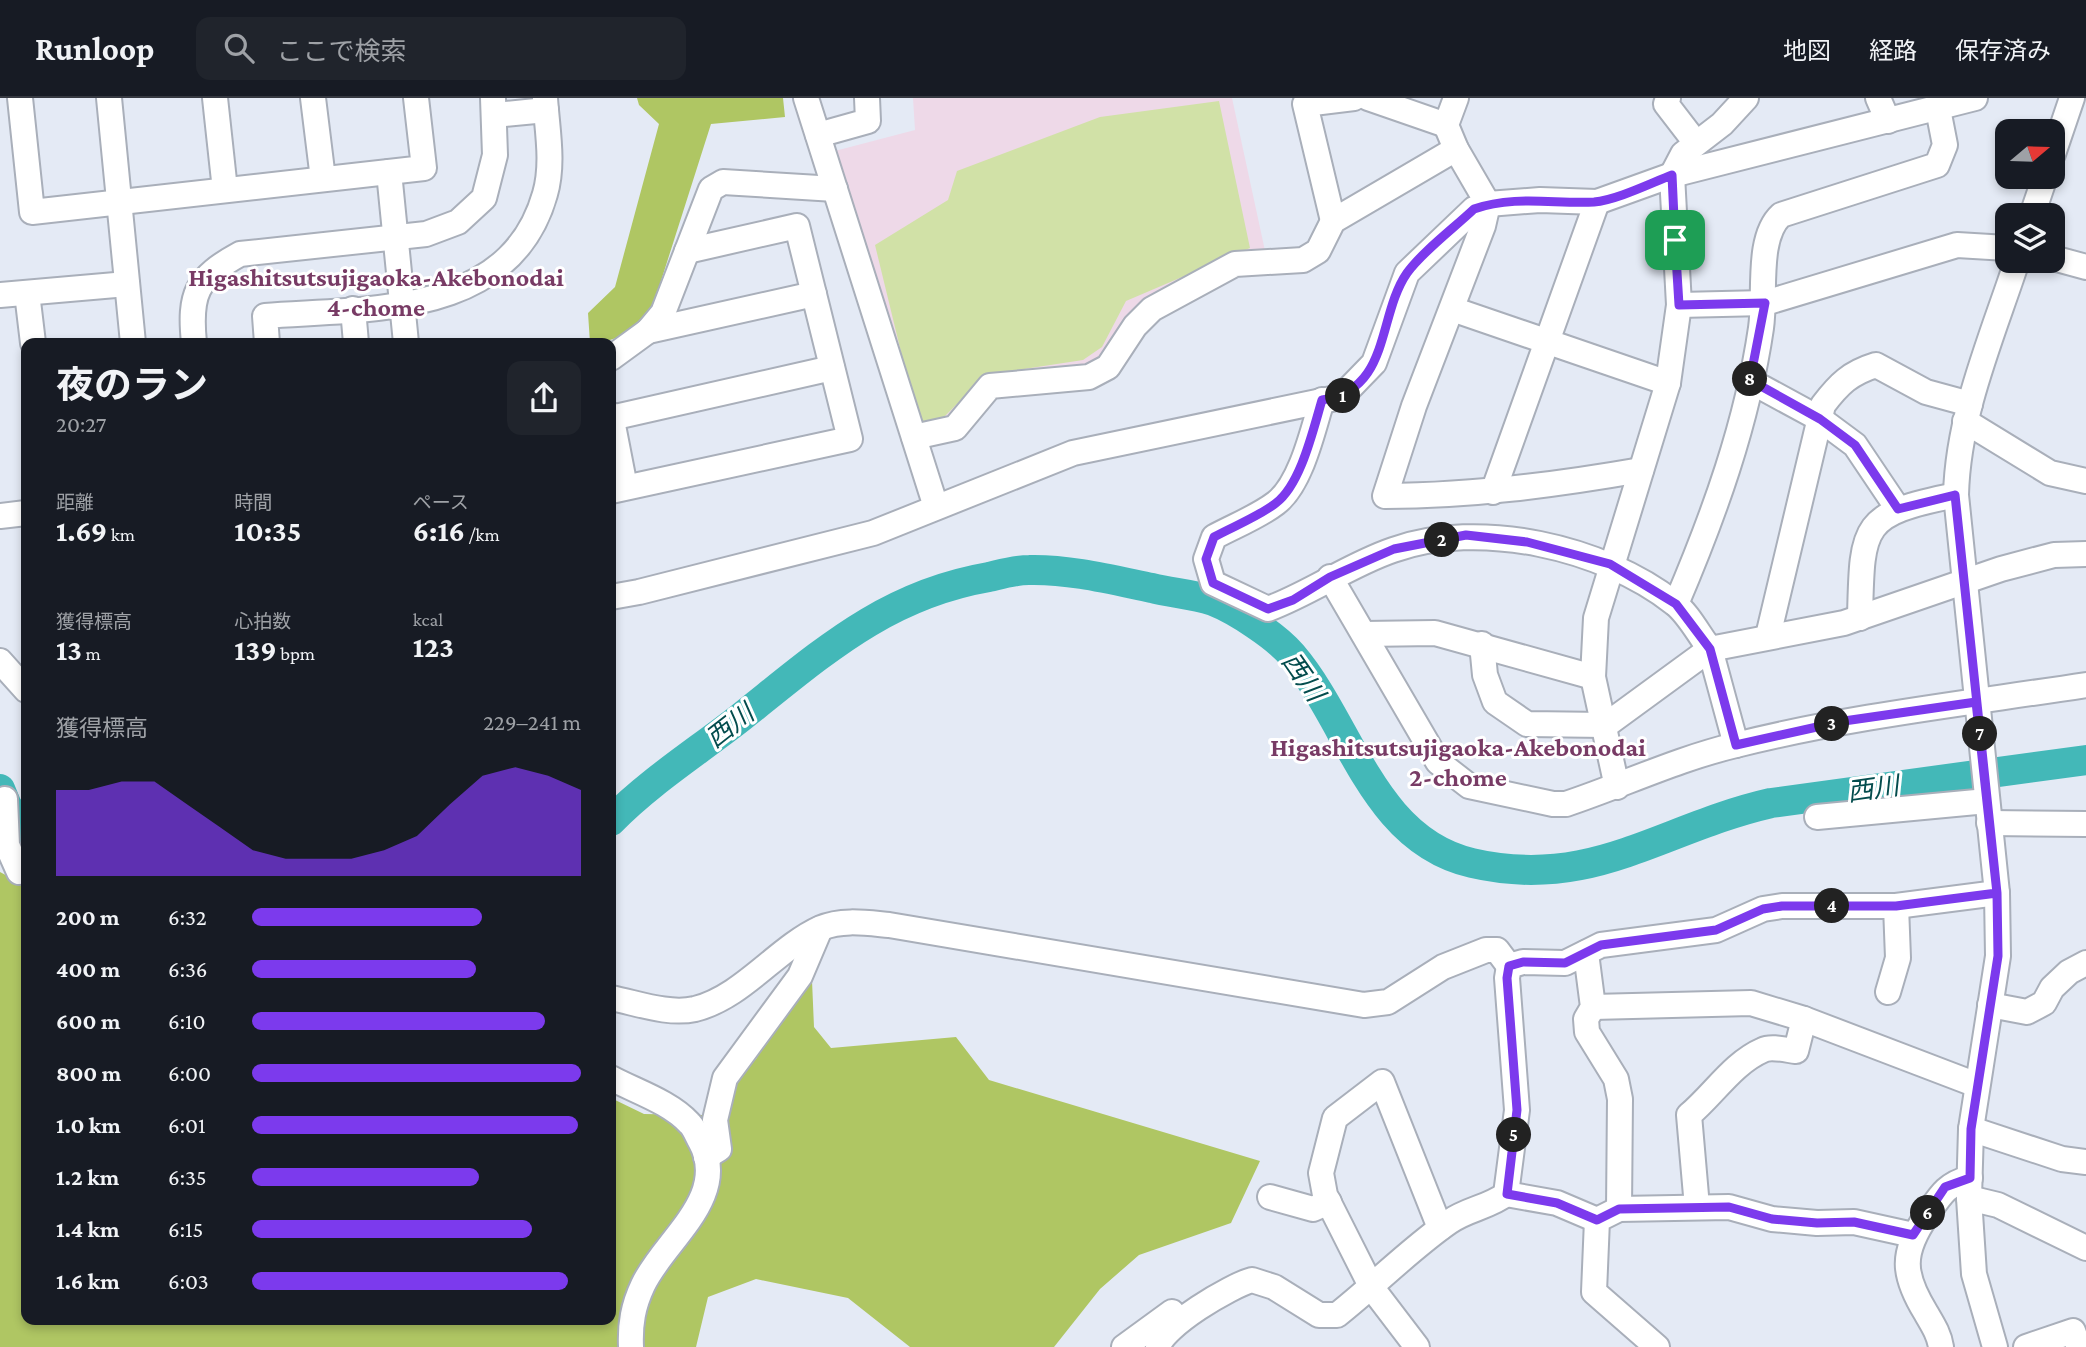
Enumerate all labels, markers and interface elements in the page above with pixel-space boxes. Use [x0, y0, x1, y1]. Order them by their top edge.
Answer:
search box [196, 17, 686, 80]
icon: search [220, 29, 258, 67]
text: Runloop [35, 30, 154, 67]
text: ここで検索 [276, 37, 406, 66]
text: 地図 [1783, 37, 1831, 64]
text: 経路 [1869, 37, 1917, 64]
text: 保存済み [1955, 37, 2051, 64]
north arrow [1995, 119, 2065, 189]
map controls [1995, 119, 2065, 273]
button: layers [1995, 203, 2065, 273]
pin [1645, 210, 1705, 270]
icon: arrive [1656, 221, 1694, 259]
district label: Higashitsutsujigaoka-Akebonodai 4-chome [188, 263, 564, 322]
button: share [507, 361, 581, 435]
pin: 8 [1732, 362, 1768, 396]
text: 夜のラン [56, 364, 208, 406]
text: 8 [1744, 368, 1755, 389]
pin: 1 [1326, 378, 1360, 414]
text: 1 [1339, 385, 1346, 406]
text: 20:27 [56, 411, 106, 437]
text: 距離 [56, 492, 94, 513]
text: 時間 [234, 492, 272, 513]
text: ペース [413, 492, 469, 513]
text: 1.69 [56, 514, 107, 547]
text: 10:35 [234, 514, 301, 547]
text: 6:16 [413, 514, 465, 547]
pin: 2 [1424, 522, 1460, 558]
text: km [107, 524, 135, 545]
text: /km [465, 524, 500, 545]
text: 2 [1437, 529, 1446, 550]
text: kcal [413, 609, 443, 630]
text: 獲得標高 [56, 611, 132, 632]
text: 心拍数 [234, 611, 291, 632]
text: 123 [413, 630, 454, 663]
text: 13 [56, 633, 82, 666]
text: 139 [234, 633, 277, 666]
text: m [82, 643, 101, 664]
text: bpm [277, 643, 315, 664]
water label: 西川 [1276, 647, 1332, 709]
water label: 西川 [701, 697, 762, 753]
pin: 3 [1814, 706, 1850, 742]
text: 229–241 m [483, 709, 581, 735]
text: 3 [1827, 713, 1836, 734]
text: 獲得標高 [56, 715, 148, 741]
pin: 7 [1962, 716, 1997, 752]
text: 7 [1975, 723, 1984, 744]
district label: Higashitsutsujigaoka-Akebonodai 2-chome [1270, 733, 1646, 792]
water label: 西川 [1845, 771, 1904, 807]
pin: 4 [1814, 888, 1850, 924]
text: 4 [1826, 895, 1837, 916]
text: 200 m [56, 904, 120, 930]
text: 6:32 [168, 904, 207, 930]
text: 400 m [56, 956, 120, 982]
text: 6:36 [168, 956, 208, 982]
text: 600 m [56, 1008, 120, 1034]
text: 6:10 [168, 1008, 206, 1034]
text: 800 m [56, 1060, 121, 1086]
text: 6:00 [168, 1060, 211, 1086]
text: 1.0 km [56, 1112, 121, 1138]
text: 6:01 [168, 1112, 206, 1138]
pin: 5 [1496, 1118, 1532, 1152]
text: 5 [1509, 1124, 1518, 1145]
text: 1.2 km [56, 1164, 119, 1190]
text: 6:35 [168, 1164, 207, 1190]
pin: 6 [1910, 1196, 1946, 1230]
text: 6 [1922, 1202, 1933, 1223]
text: 1.4 km [56, 1216, 119, 1242]
text: 6:15 [168, 1216, 203, 1242]
text: 1.6 km [56, 1268, 120, 1294]
text: 6:03 [168, 1268, 209, 1294]

